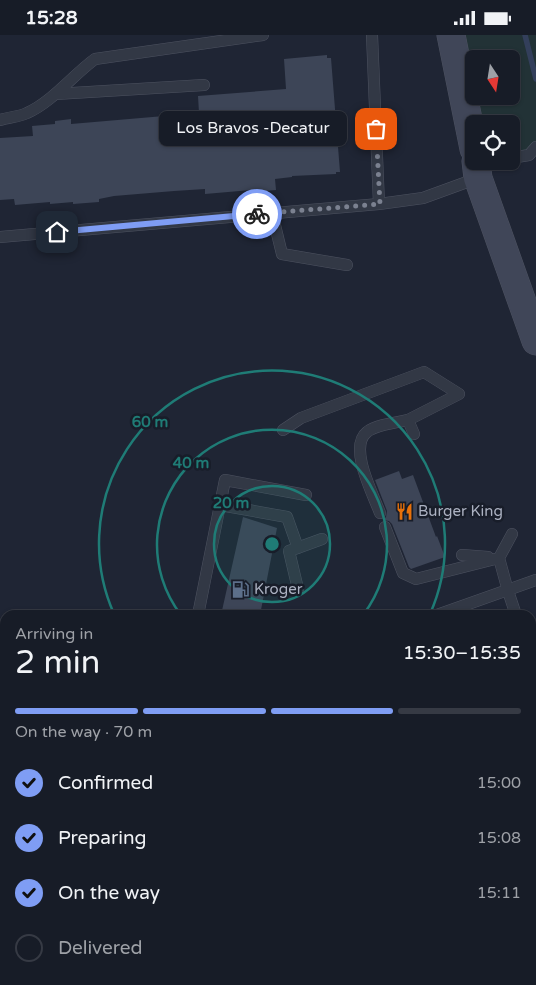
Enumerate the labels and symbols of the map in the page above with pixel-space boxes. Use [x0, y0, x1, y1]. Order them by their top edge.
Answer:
north arrow [465, 50, 520, 105]
pin [355, 108, 397, 150]
callout: Los Bravos -Decatur [158, 111, 346, 147]
courier [232, 189, 282, 239]
pin [36, 211, 78, 253]
text: 60 m [132, 413, 168, 431]
text: 40 m [173, 454, 209, 472]
text: 20 m [213, 494, 249, 512]
restaurant icon: Burger King [394, 501, 414, 521]
place label: Burger King [418, 502, 503, 520]
centre of rings [263, 535, 281, 553]
fuel station icon: Kroger [230, 579, 250, 599]
place label: Kroger [254, 580, 303, 598]

